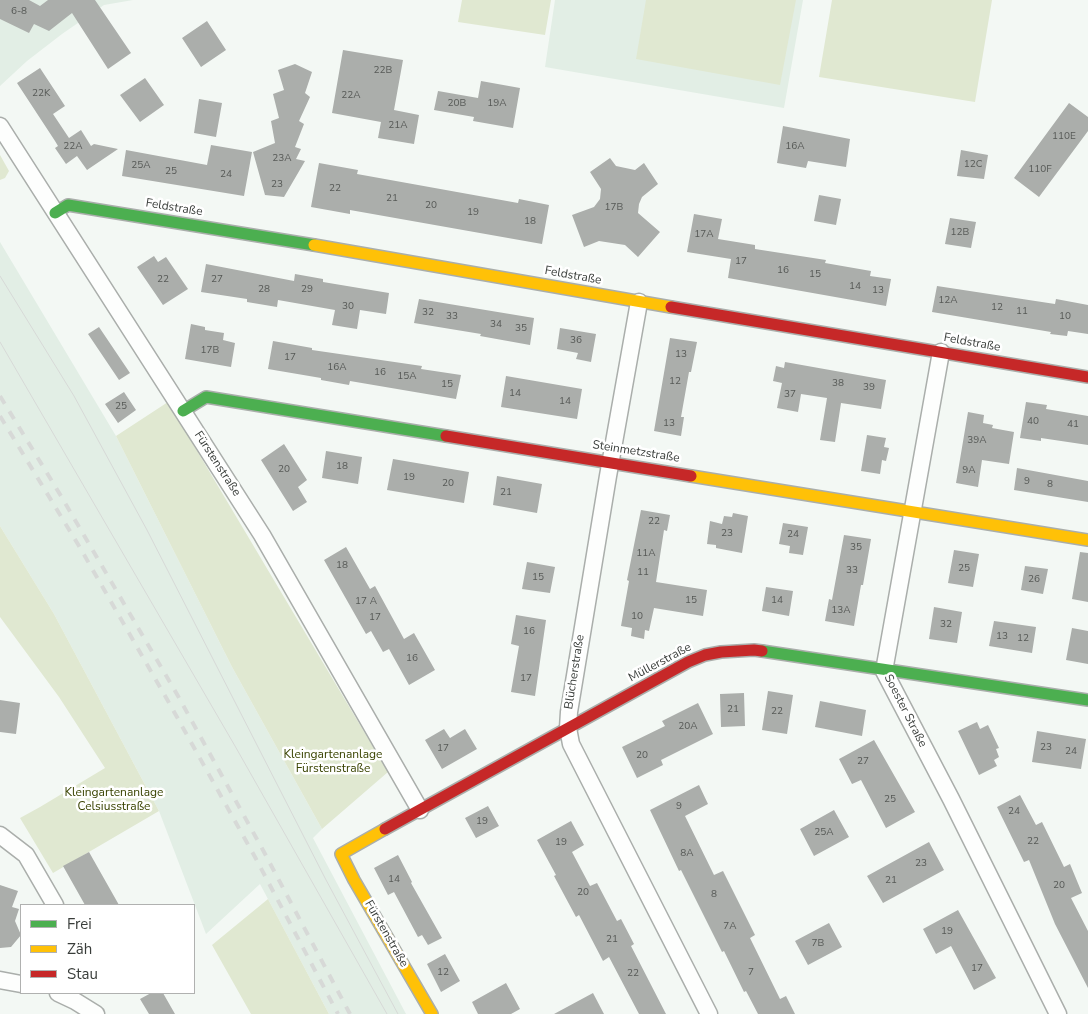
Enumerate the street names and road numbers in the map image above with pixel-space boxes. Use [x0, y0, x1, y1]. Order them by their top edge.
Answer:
street label: Feldstraße [144, 196, 204, 220]
street label: Feldstraße [543, 264, 603, 288]
street label: Feldstraße [942, 331, 1002, 355]
street label: Fürstenstraße [191, 429, 243, 499]
street label: Steinmetzstraße [591, 438, 681, 466]
street label: Blücherstraße [562, 634, 588, 710]
street label: Müllerstraße [626, 640, 694, 686]
street label: Soester Straße [880, 672, 930, 750]
street label: Fürstenstraße [361, 898, 411, 970]

